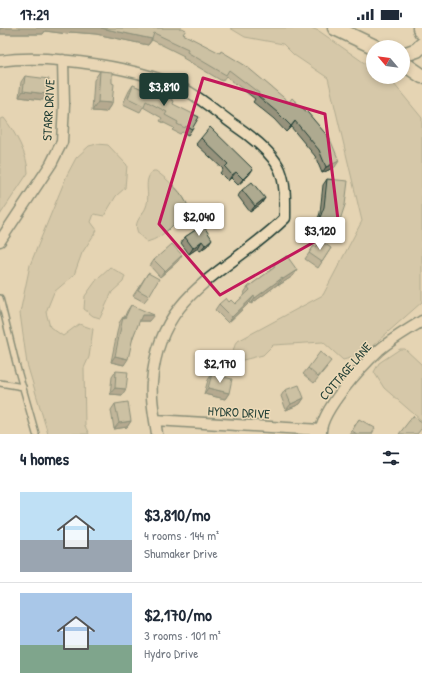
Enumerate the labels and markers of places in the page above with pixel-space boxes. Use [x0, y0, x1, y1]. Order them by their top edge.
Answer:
pin: $3,810 [131, 73, 197, 107]
pin: $2,040 [166, 203, 232, 237]
pin: $3,120 [287, 217, 353, 251]
pin: $2,170 [187, 350, 253, 384]

